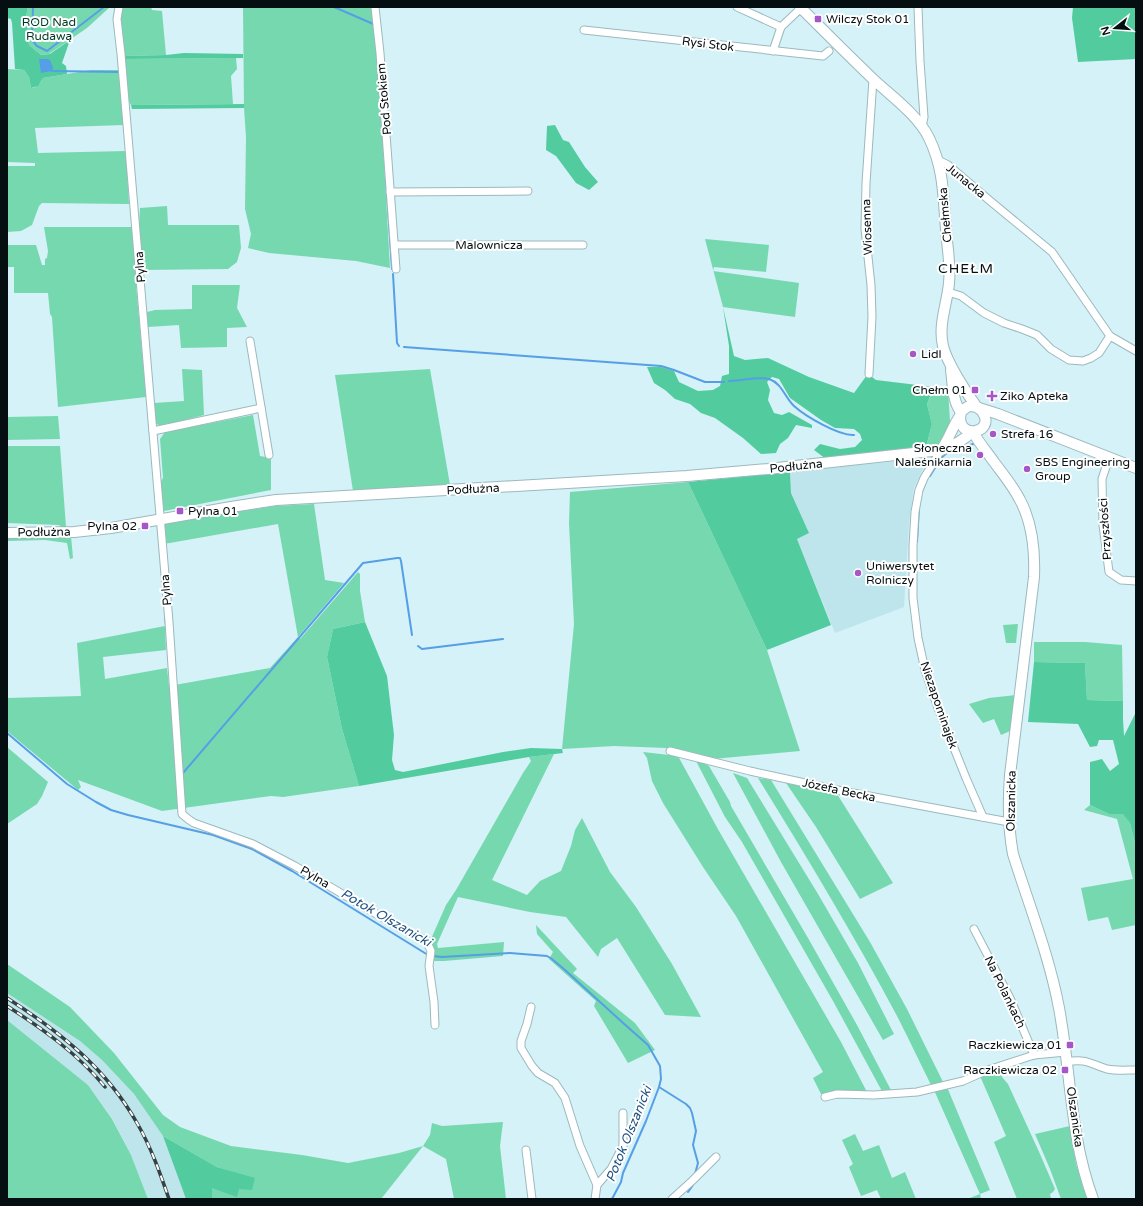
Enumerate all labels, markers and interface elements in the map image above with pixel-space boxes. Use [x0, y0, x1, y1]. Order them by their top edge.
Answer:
north arrow [1095, 8, 1135, 48]
place label: Wilczy Stok 01 [826, 12, 910, 26]
marker: Wilczy Stok 01 [813, 14, 823, 24]
park label: ROD Nad Rudawą [22, 15, 76, 43]
text: N [1098, 25, 1113, 37]
street label: Rysi Stok [681, 34, 735, 54]
street label: Pod Stokiem [374, 62, 394, 136]
street label: Junacka [944, 161, 988, 201]
street label: Chełmska [936, 187, 954, 243]
street label: Wiosenna [859, 199, 875, 255]
street label: Malownicza [455, 238, 523, 252]
street label: Pylna [132, 251, 148, 283]
district label: CHEŁM [938, 260, 994, 277]
place label: Lidl [921, 347, 941, 361]
marker: Lidl [908, 349, 918, 359]
place label: Chełm 01 [912, 383, 967, 397]
marker: Chełm 01 [970, 385, 980, 395]
place label: Ziko Apteka [1000, 389, 1068, 403]
marker: Ziko Apteka [987, 391, 997, 401]
place label: Strefa 16 [1001, 427, 1053, 441]
marker: Strefa 16 [988, 429, 998, 439]
place label: Słoneczna Naleśnikarnia [895, 441, 972, 469]
marker: Słoneczna Naleśnikarnia [975, 450, 985, 460]
place label: SBS Engineering Group [1035, 455, 1130, 483]
street label: Podłużna [769, 456, 823, 476]
marker: SBS Engineering Group [1022, 464, 1032, 474]
street label: Podłużna [446, 481, 500, 497]
street label: Przyszłości [1096, 497, 1114, 561]
place label: Pylna 01 [188, 504, 238, 518]
marker: Pylna 01 [175, 506, 185, 516]
place label: Pylna 02 [87, 519, 137, 533]
marker: Pylna 02 [140, 521, 150, 531]
street label: Podłużna [17, 525, 71, 539]
place label: Uniwersytet Rolniczy [866, 559, 935, 587]
marker: Uniwersytet Rolniczy [853, 568, 863, 578]
street label: Pylna [158, 574, 174, 606]
street label: Niezapominajek [918, 660, 961, 751]
street label: Olszanicka [1003, 770, 1019, 832]
street label: Józefa Becka [801, 775, 877, 805]
street label: Pylna [298, 863, 332, 891]
water label: Potok Olszanicki [338, 886, 436, 951]
street label: Na Polankach [981, 954, 1029, 1030]
place label: Raczkiewicza 01 [968, 1038, 1062, 1052]
marker: Raczkiewicza 01 [1065, 1040, 1075, 1050]
place label: Raczkiewicza 02 [963, 1063, 1057, 1077]
marker: Raczkiewicza 02 [1060, 1065, 1070, 1075]
water label: Potok Olszanicki [603, 1082, 656, 1184]
street label: Olszanicka [1064, 1086, 1086, 1148]

